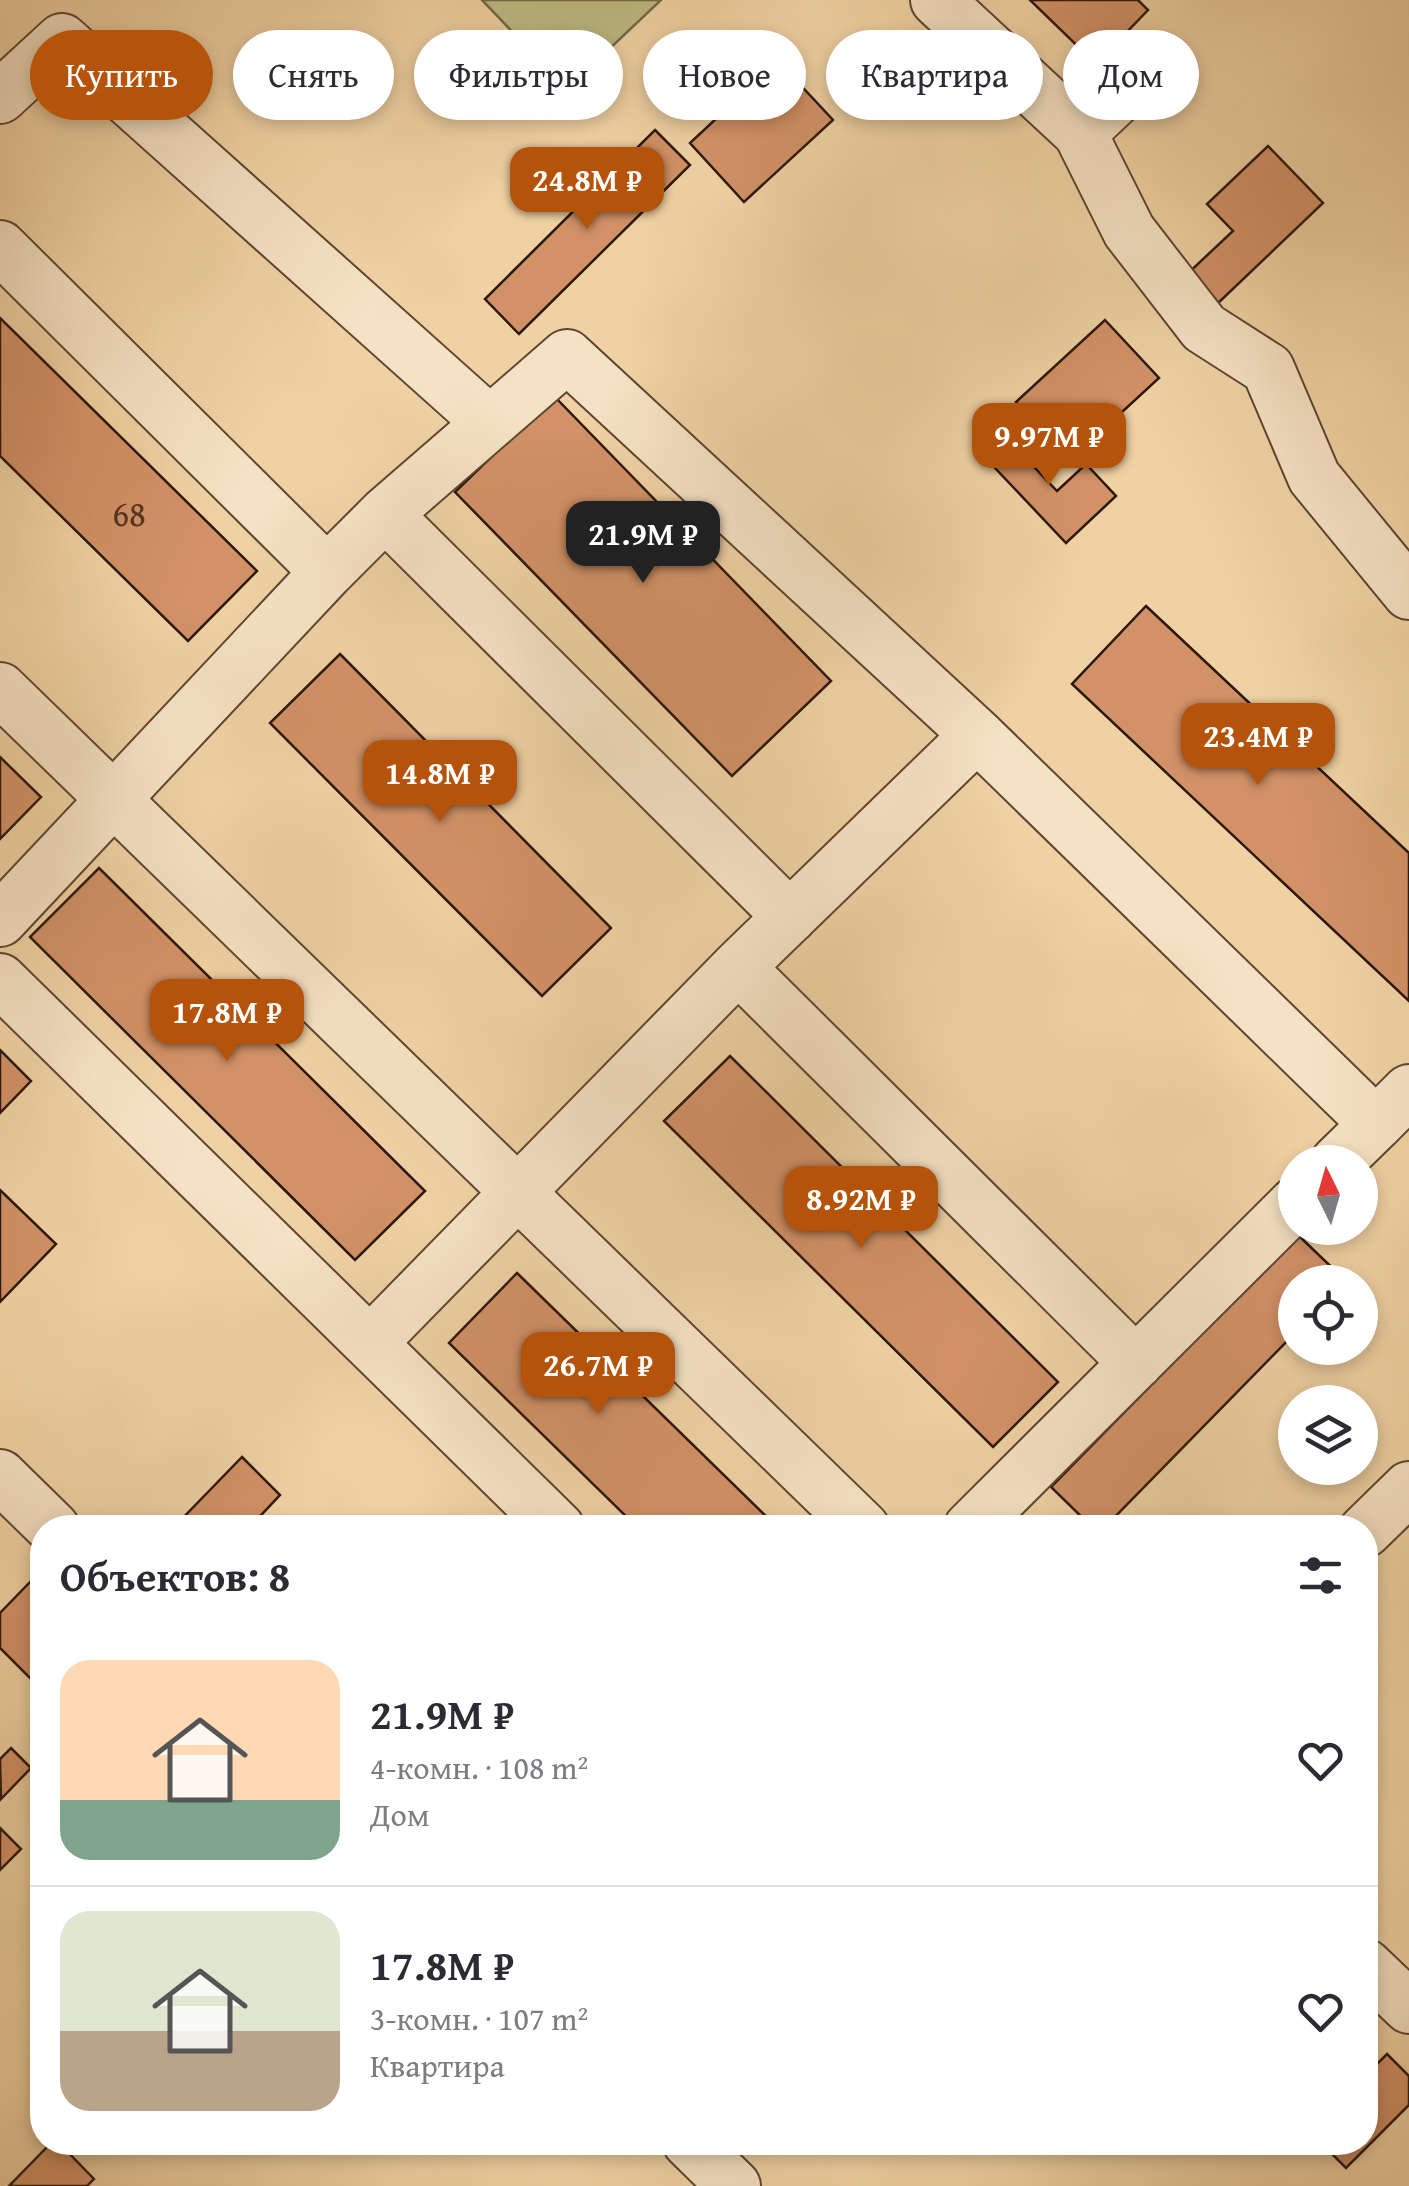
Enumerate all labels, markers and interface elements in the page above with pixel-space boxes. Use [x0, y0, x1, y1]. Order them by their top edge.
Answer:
chip: Купить [30, 30, 213, 120]
chip: Снять [233, 30, 394, 120]
chip: Фильтры [414, 30, 623, 120]
chip: Новое [643, 30, 806, 120]
chip: Квартира [826, 30, 1043, 120]
chip: Дом [1063, 30, 1199, 120]
pin: 24.8M ₽ [495, 147, 679, 232]
text: 24.8M ₽ [532, 156, 642, 203]
pin: 9.97M ₽ [957, 403, 1141, 488]
text: 9.97M ₽ [994, 412, 1104, 459]
house number: 68 [112, 488, 146, 539]
pin: 21.9M ₽ [551, 501, 735, 586]
text: 21.9M ₽ [588, 510, 698, 557]
pin: 23.4M ₽ [1166, 703, 1350, 788]
text: 23.4M ₽ [1203, 712, 1313, 759]
pin: 14.8M ₽ [348, 740, 532, 825]
text: 14.8M ₽ [385, 749, 495, 796]
pin: 17.8M ₽ [135, 979, 319, 1064]
text: 17.8M ₽ [172, 988, 282, 1035]
north arrow [1278, 1145, 1378, 1245]
map controls [1278, 1145, 1378, 1485]
pin: 8.92M ₽ [769, 1166, 953, 1251]
text: 8.92M ₽ [806, 1175, 916, 1222]
button: locate [1278, 1265, 1378, 1365]
pin: 26.7M ₽ [506, 1332, 690, 1417]
text: 26.7M ₽ [543, 1341, 653, 1388]
button: layers [1278, 1385, 1378, 1485]
text: Объектов: 8 [60, 1545, 290, 1606]
icon: filters [1293, 1548, 1348, 1603]
text: 21.9M ₽ [370, 1683, 514, 1744]
icon: home [140, 1700, 260, 1820]
icon: heart [1293, 1733, 1348, 1788]
text: 4-комн. · 108 m² [370, 1744, 588, 1791]
text: Дом [370, 1791, 430, 1838]
text: 17.8M ₽ [370, 1934, 514, 1995]
icon: home [140, 1951, 260, 2071]
icon: heart [1293, 1984, 1348, 2039]
text: 3-комн. · 107 m² [370, 1995, 588, 2042]
text: Квартира [370, 2042, 505, 2089]

